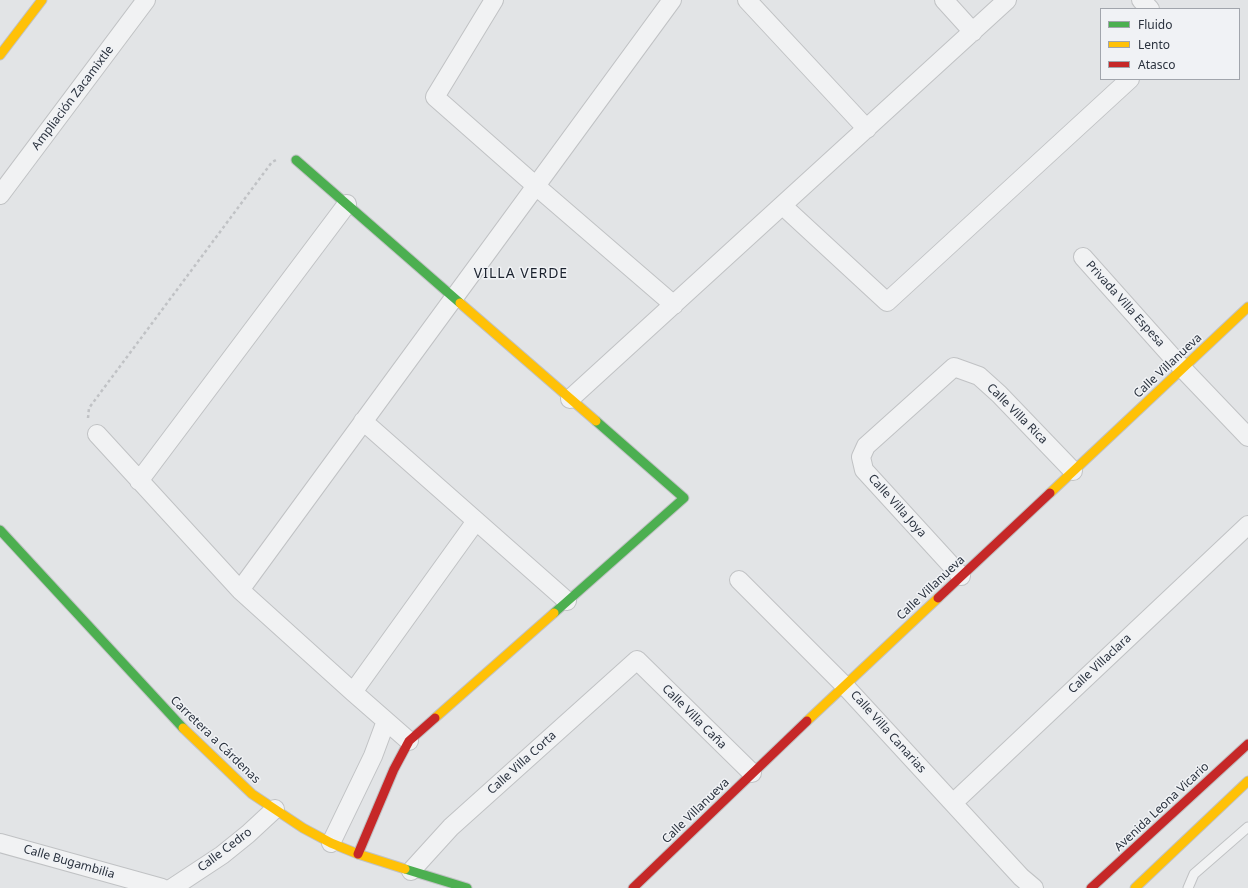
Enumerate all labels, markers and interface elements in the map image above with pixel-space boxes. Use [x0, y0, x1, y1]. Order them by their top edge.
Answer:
legend [1100, 8, 1240, 80]
text: Fluido [1138, 16, 1172, 33]
text: Lento [1138, 36, 1170, 53]
street label: Ampliación Zacamixtle [29, 43, 117, 153]
text: Atasco [1138, 56, 1176, 73]
street label: Privada Villa Espesa [1083, 258, 1167, 350]
district label: VILLA VERDE [474, 266, 568, 282]
street label: Calle Villanueva [1131, 331, 1205, 401]
street label: Calle Villa Rica [984, 381, 1050, 447]
street label: Calle Villa Joya [865, 471, 929, 541]
street label: Calle Villanueva [894, 553, 968, 623]
street label: Calle Villaclara [1066, 631, 1134, 697]
street label: Calle Villa Caña [659, 682, 729, 752]
street label: Calle Villa Canarias [847, 688, 929, 776]
street label: Carretera a Cárdenas [167, 693, 263, 787]
street label: Calle Villa Corta [485, 728, 559, 798]
street label: Avenida Leona Vicario [1112, 759, 1212, 855]
street label: Calle Villanueva [659, 775, 733, 847]
street label: Calle Cedro [195, 825, 255, 875]
street label: Calle Bugambilia [22, 842, 116, 882]

